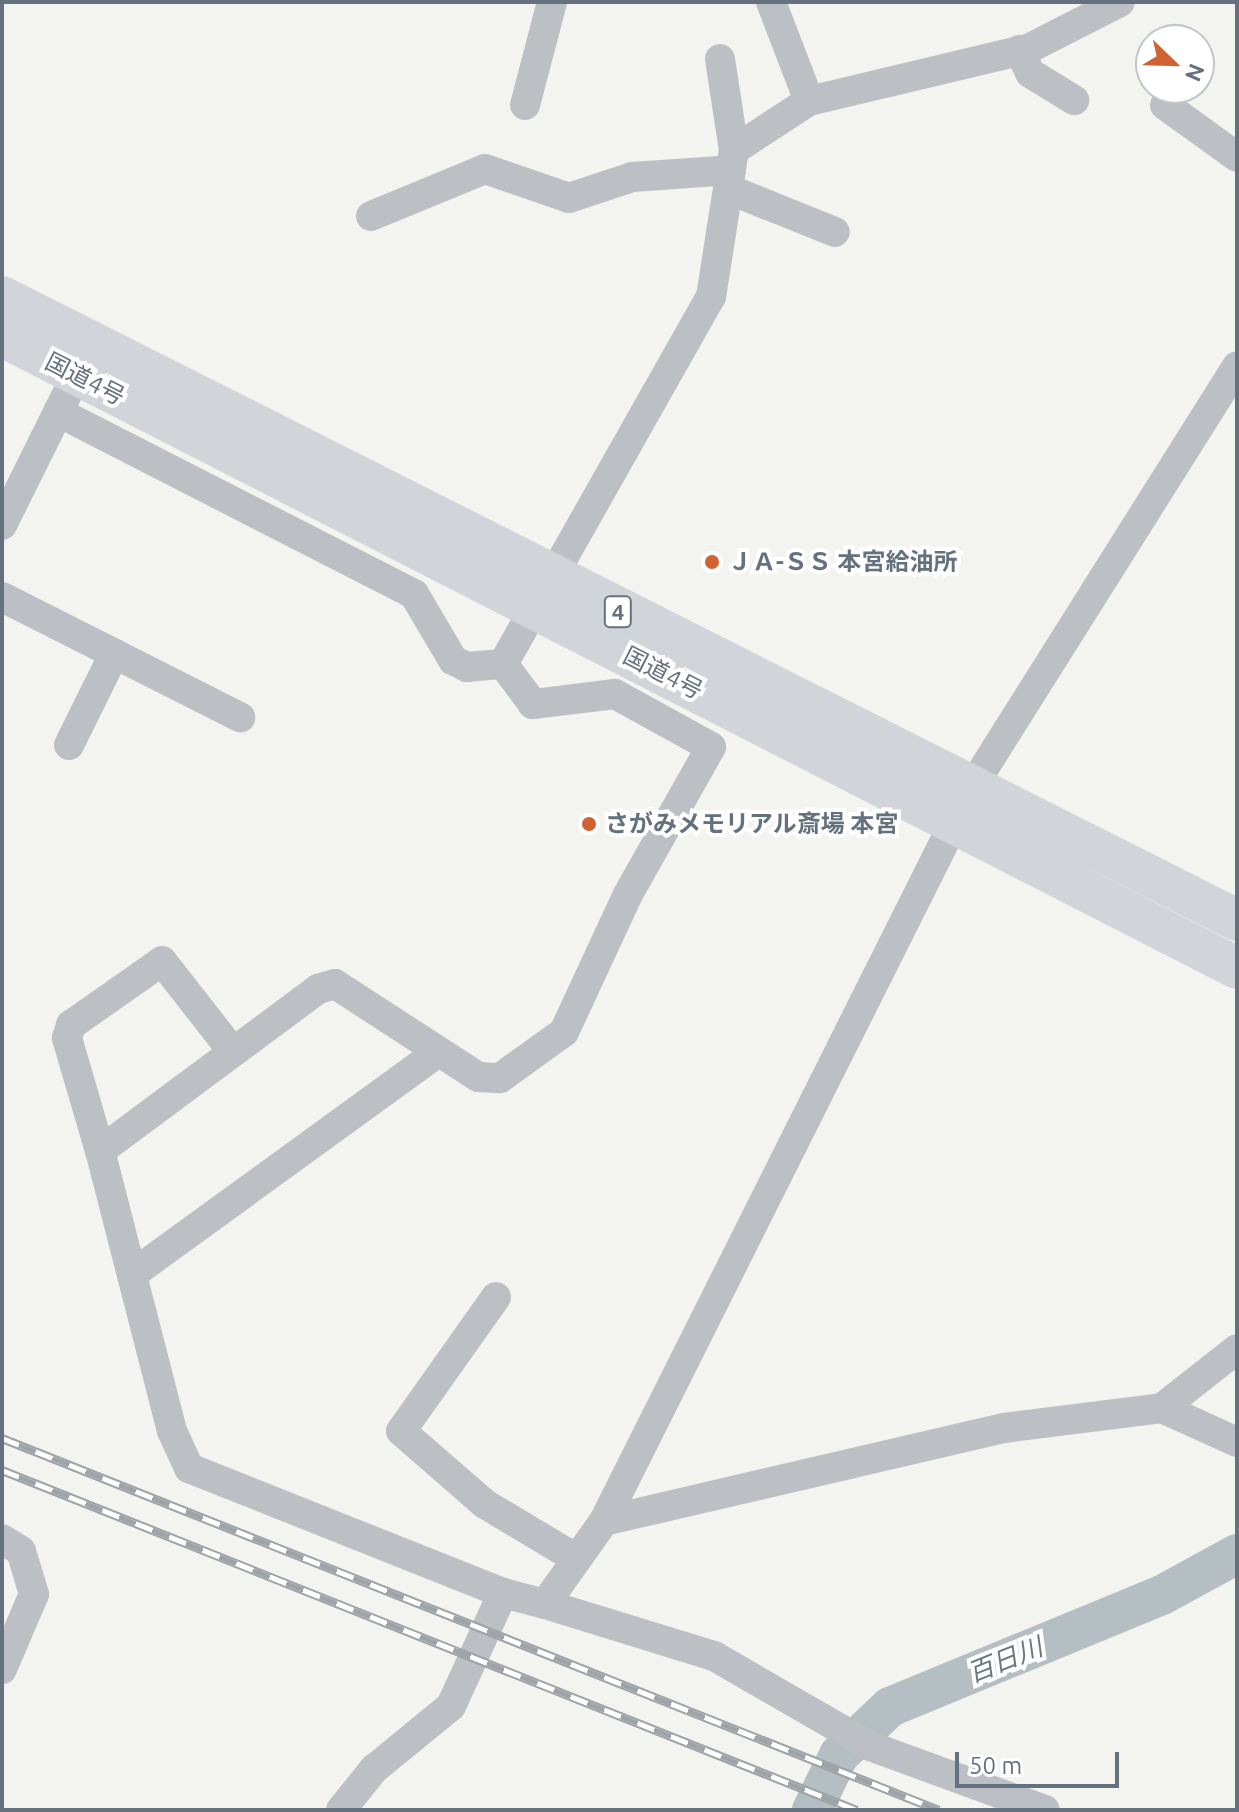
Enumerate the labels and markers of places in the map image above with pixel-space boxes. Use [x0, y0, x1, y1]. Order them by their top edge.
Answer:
place label: ＪＡ-ＳＳ 本宮給油所 [728, 548, 958, 576]
marker: ＪＡ-ＳＳ 本宮給油所 [703, 553, 721, 571]
place label: さがみメモリアル斎場 本宮 [605, 810, 899, 838]
marker: さがみメモリアル斎場 本宮 [580, 815, 598, 833]

